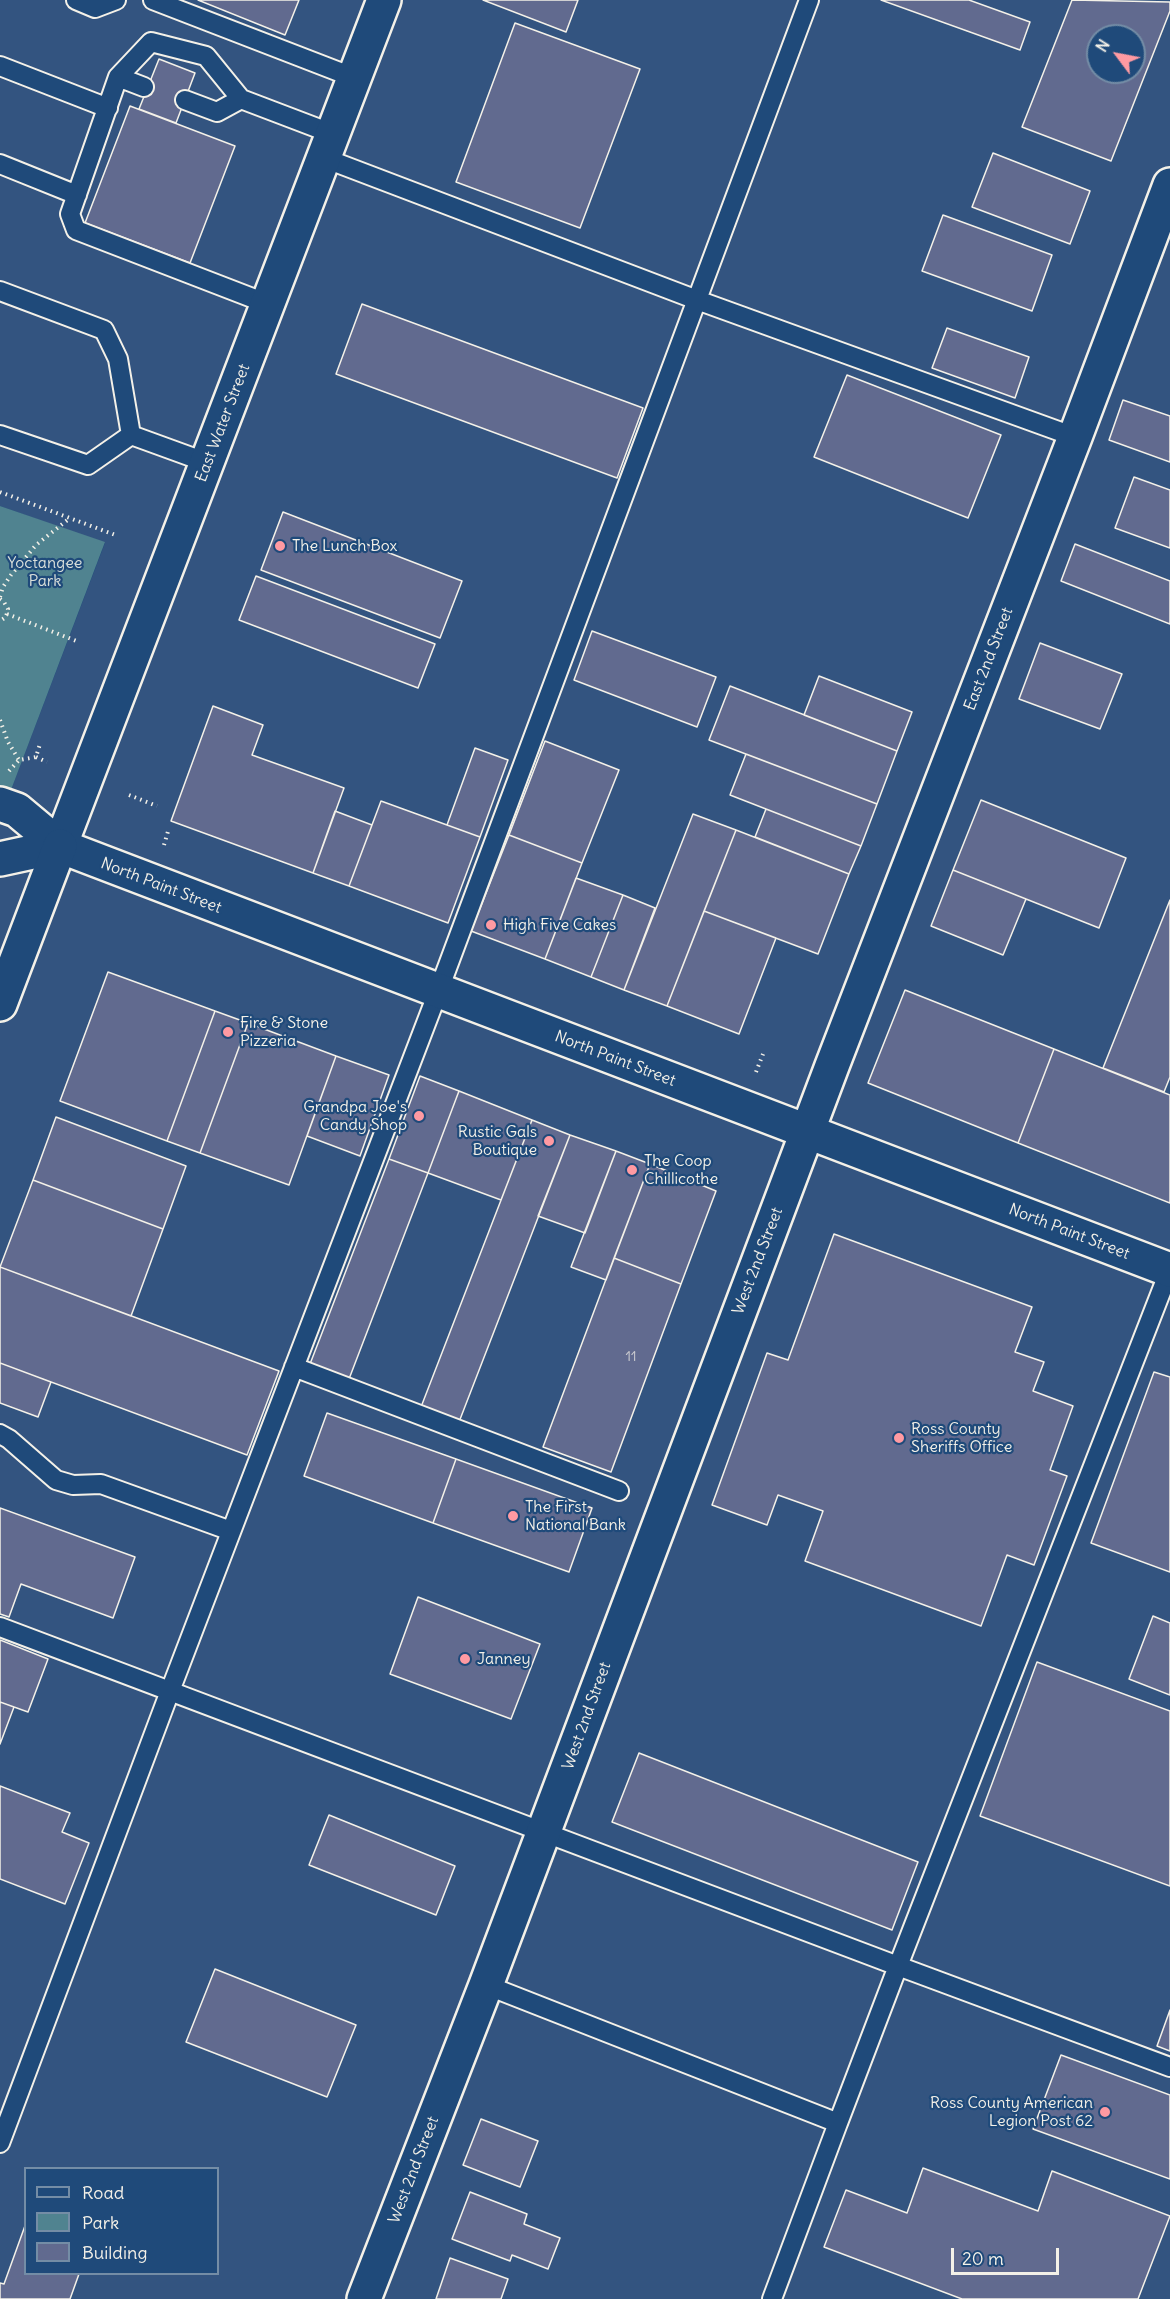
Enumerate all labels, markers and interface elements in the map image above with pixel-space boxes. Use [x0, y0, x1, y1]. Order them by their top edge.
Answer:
north arrow [1086, 24, 1146, 84]
text: N [1091, 36, 1114, 56]
street label: East Water Street [192, 361, 254, 485]
place label: The Lunch Box [292, 536, 397, 556]
marker: The Lunch Box [273, 539, 287, 553]
park label: Yoctangee Park [8, 553, 82, 591]
street label: East 2nd Street [961, 605, 1017, 713]
street label: North Paint Street [98, 854, 224, 918]
place label: High Five Cakes [503, 915, 616, 935]
marker: High Five Cakes [484, 918, 498, 932]
place label: Fire & Stone Pizzeria [240, 1013, 328, 1051]
marker: Fire & Stone Pizzeria [221, 1025, 235, 1039]
street label: North Paint Street [552, 1027, 678, 1091]
place label: Grandpa Joe's Candy Shop [303, 1097, 407, 1135]
marker: Grandpa Joe's Candy Shop [412, 1109, 426, 1123]
place label: Rustic Gals Boutique [458, 1122, 537, 1160]
marker: Rustic Gals Boutique [542, 1134, 556, 1148]
place label: The Coop Chillicothe [644, 1151, 718, 1189]
marker: The Coop Chillicothe [625, 1163, 639, 1177]
street label: North Paint Street [1006, 1200, 1132, 1264]
street label: West 2nd Street [729, 1205, 787, 1317]
house number: 11 [625, 1349, 637, 1365]
place label: Ross County Sheriffs Office [911, 1419, 1012, 1457]
marker: Ross County Sheriffs Office [892, 1431, 906, 1445]
place label: The First National Bank [525, 1497, 626, 1535]
marker: The First National Bank [506, 1509, 520, 1523]
place label: Janney [477, 1649, 530, 1669]
marker: Janney [458, 1652, 472, 1666]
street label: West 2nd Street [559, 1660, 615, 1772]
place label: Ross County American Legion Post 62 [930, 2093, 1093, 2131]
marker: Ross County American Legion Post 62 [1098, 2105, 1112, 2119]
street label: West 2nd Street [385, 2114, 443, 2226]
legend [24, 2167, 219, 2275]
text: Road [82, 2181, 124, 2204]
text: Park [82, 2211, 119, 2234]
scale bar [954, 2236, 1062, 2274]
text: Building [82, 2241, 147, 2264]
text: 20 m [962, 2247, 1004, 2270]

